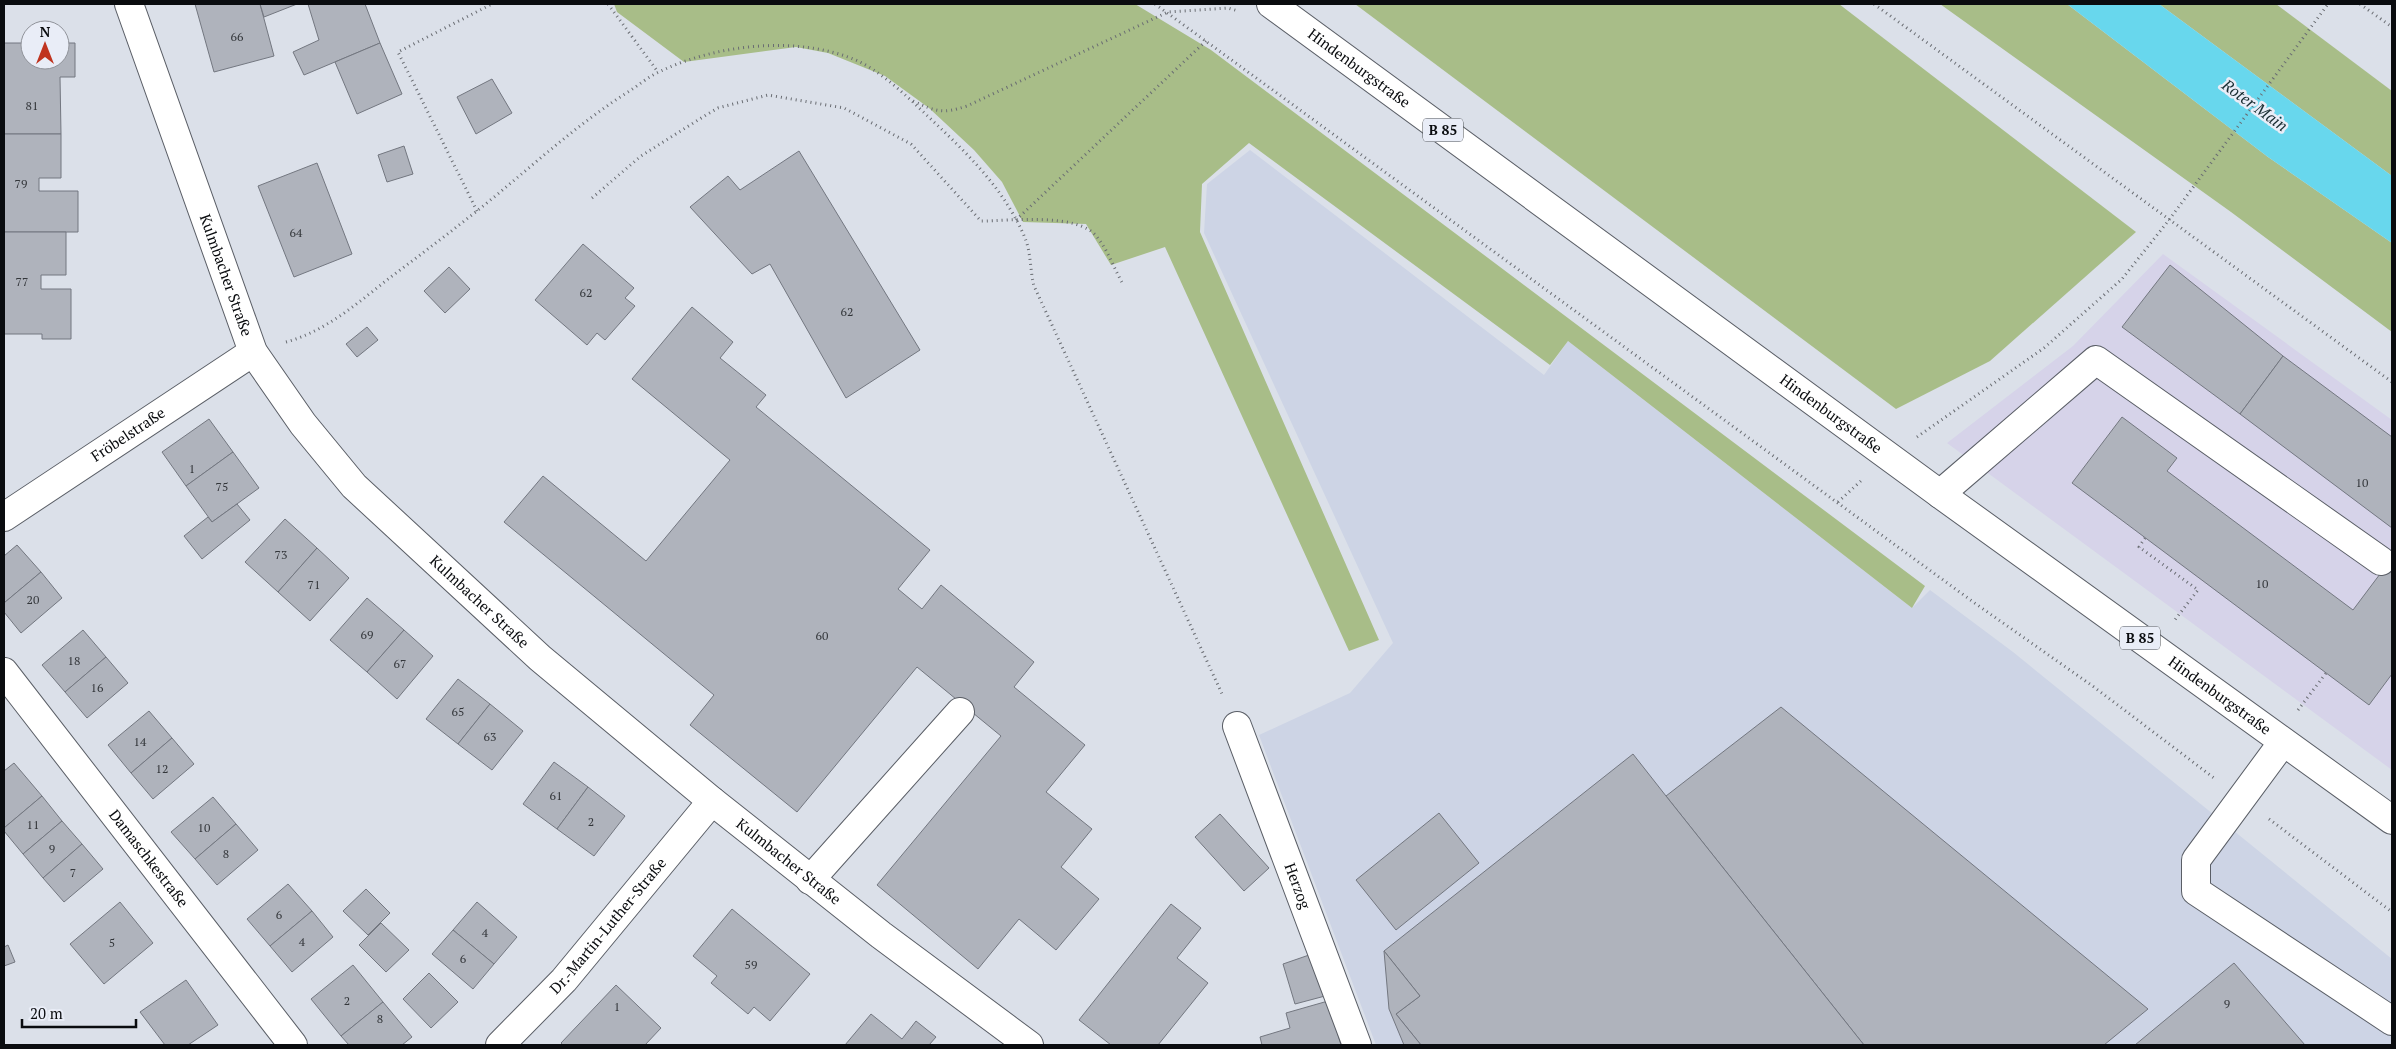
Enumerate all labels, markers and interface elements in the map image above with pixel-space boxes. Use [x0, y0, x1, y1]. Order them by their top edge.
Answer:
north arrow [20, 20, 70, 70]
text: N [40, 22, 51, 41]
street label: Hindenburgstraße [1304, 23, 1415, 112]
house number: 66 [231, 29, 244, 44]
water label: Roter Main [2217, 73, 2292, 136]
house number: 81 [26, 98, 38, 113]
road number: B 85 [1423, 118, 1463, 142]
house number: 79 [15, 176, 27, 191]
street label: Kulmbacher Straße [196, 211, 258, 339]
house number: 64 [290, 225, 303, 240]
house number: 77 [16, 274, 28, 289]
house number: 62 [580, 285, 592, 300]
house number: 62 [841, 304, 853, 319]
street label: Hindenburgstraße [1776, 369, 1887, 457]
street label: Fröbelstraße [87, 402, 169, 466]
house number: 1 [189, 461, 195, 476]
house number: 10 [2356, 475, 2368, 490]
house number: 75 [216, 479, 228, 494]
house number: 73 [275, 547, 287, 562]
street label: Kulmbacher Straße [426, 550, 534, 652]
house number: 10 [2256, 576, 2268, 591]
house number: 71 [308, 577, 320, 592]
house number: 20 [27, 592, 39, 607]
road number: B 85 [2120, 626, 2160, 650]
house number: 69 [361, 627, 373, 642]
house number: 60 [816, 628, 828, 643]
street label: Hindenburgstraße [2165, 651, 2276, 739]
house number: 18 [68, 653, 80, 668]
house number: 67 [394, 656, 406, 671]
house number: 16 [91, 680, 104, 695]
house number: 65 [452, 704, 464, 719]
house number: 63 [484, 729, 496, 744]
house number: 14 [134, 734, 147, 749]
house number: 12 [156, 761, 168, 776]
house number: 61 [550, 788, 562, 803]
street label: Damaschkestraße [105, 805, 194, 911]
street label: Kulmbacher Straße [733, 813, 846, 909]
house number: 2 [588, 814, 594, 829]
house number: 11 [27, 817, 39, 832]
house number: 10 [198, 820, 210, 835]
house number: 9 [49, 841, 55, 856]
house number: 8 [223, 846, 229, 861]
street label: Dr.-Martin-Luther-Straße [545, 853, 670, 998]
street label: Herzog [1280, 860, 1316, 913]
house number: 7 [70, 865, 76, 880]
house number: 6 [276, 907, 283, 922]
house number: 4 [482, 925, 489, 940]
house number: 4 [299, 934, 306, 949]
house number: 5 [109, 935, 115, 950]
house number: 6 [460, 951, 467, 966]
house number: 59 [745, 957, 757, 972]
house number: 2 [344, 993, 350, 1008]
scale bar [22, 996, 136, 1028]
house number: 9 [2224, 996, 2230, 1011]
house number: 1 [614, 999, 620, 1014]
text: 20 m [30, 1003, 63, 1023]
house number: 8 [377, 1011, 383, 1026]

